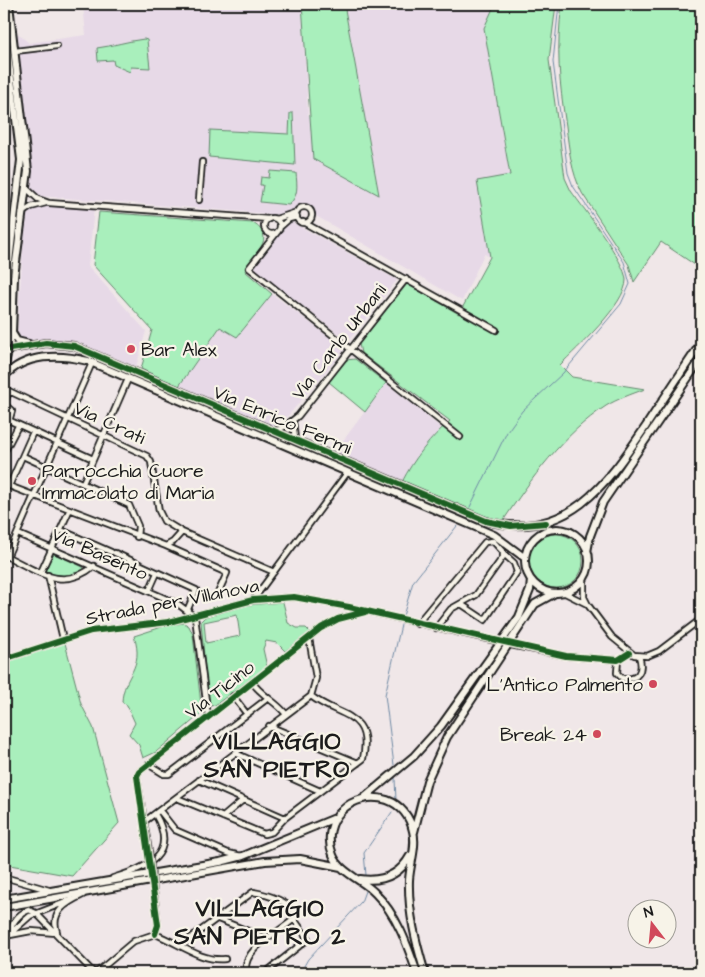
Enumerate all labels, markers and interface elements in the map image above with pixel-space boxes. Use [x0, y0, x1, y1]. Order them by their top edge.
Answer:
street label: Via Carlo Urbani [285, 278, 393, 406]
place label: Bar Alex [141, 337, 217, 364]
marker: Bar Alex [125, 343, 137, 355]
street label: Via Enrico Fermi [209, 379, 356, 462]
street label: Via Crati [69, 395, 150, 452]
place label: Parrocchia Cuore Immacolato di Maria [42, 458, 214, 507]
marker: Parrocchia Cuore Immacolato di Maria [26, 475, 38, 487]
street label: Via Basento [47, 521, 152, 588]
street label: Strada per Villanova [83, 572, 262, 633]
street label: Via Ticino [179, 654, 261, 726]
place label: L'Antico Palmento [487, 672, 643, 699]
marker: L'Antico Palmento [647, 678, 659, 690]
place label: Break 24 [500, 722, 587, 749]
district label: VILLAGGIO SAN PIETRO [203, 725, 350, 787]
marker: Break 24 [591, 728, 603, 740]
district label: VILLAGGIO SAN PIETRO 2 [173, 892, 346, 954]
north arrow [628, 900, 678, 950]
text: N [642, 902, 656, 923]

